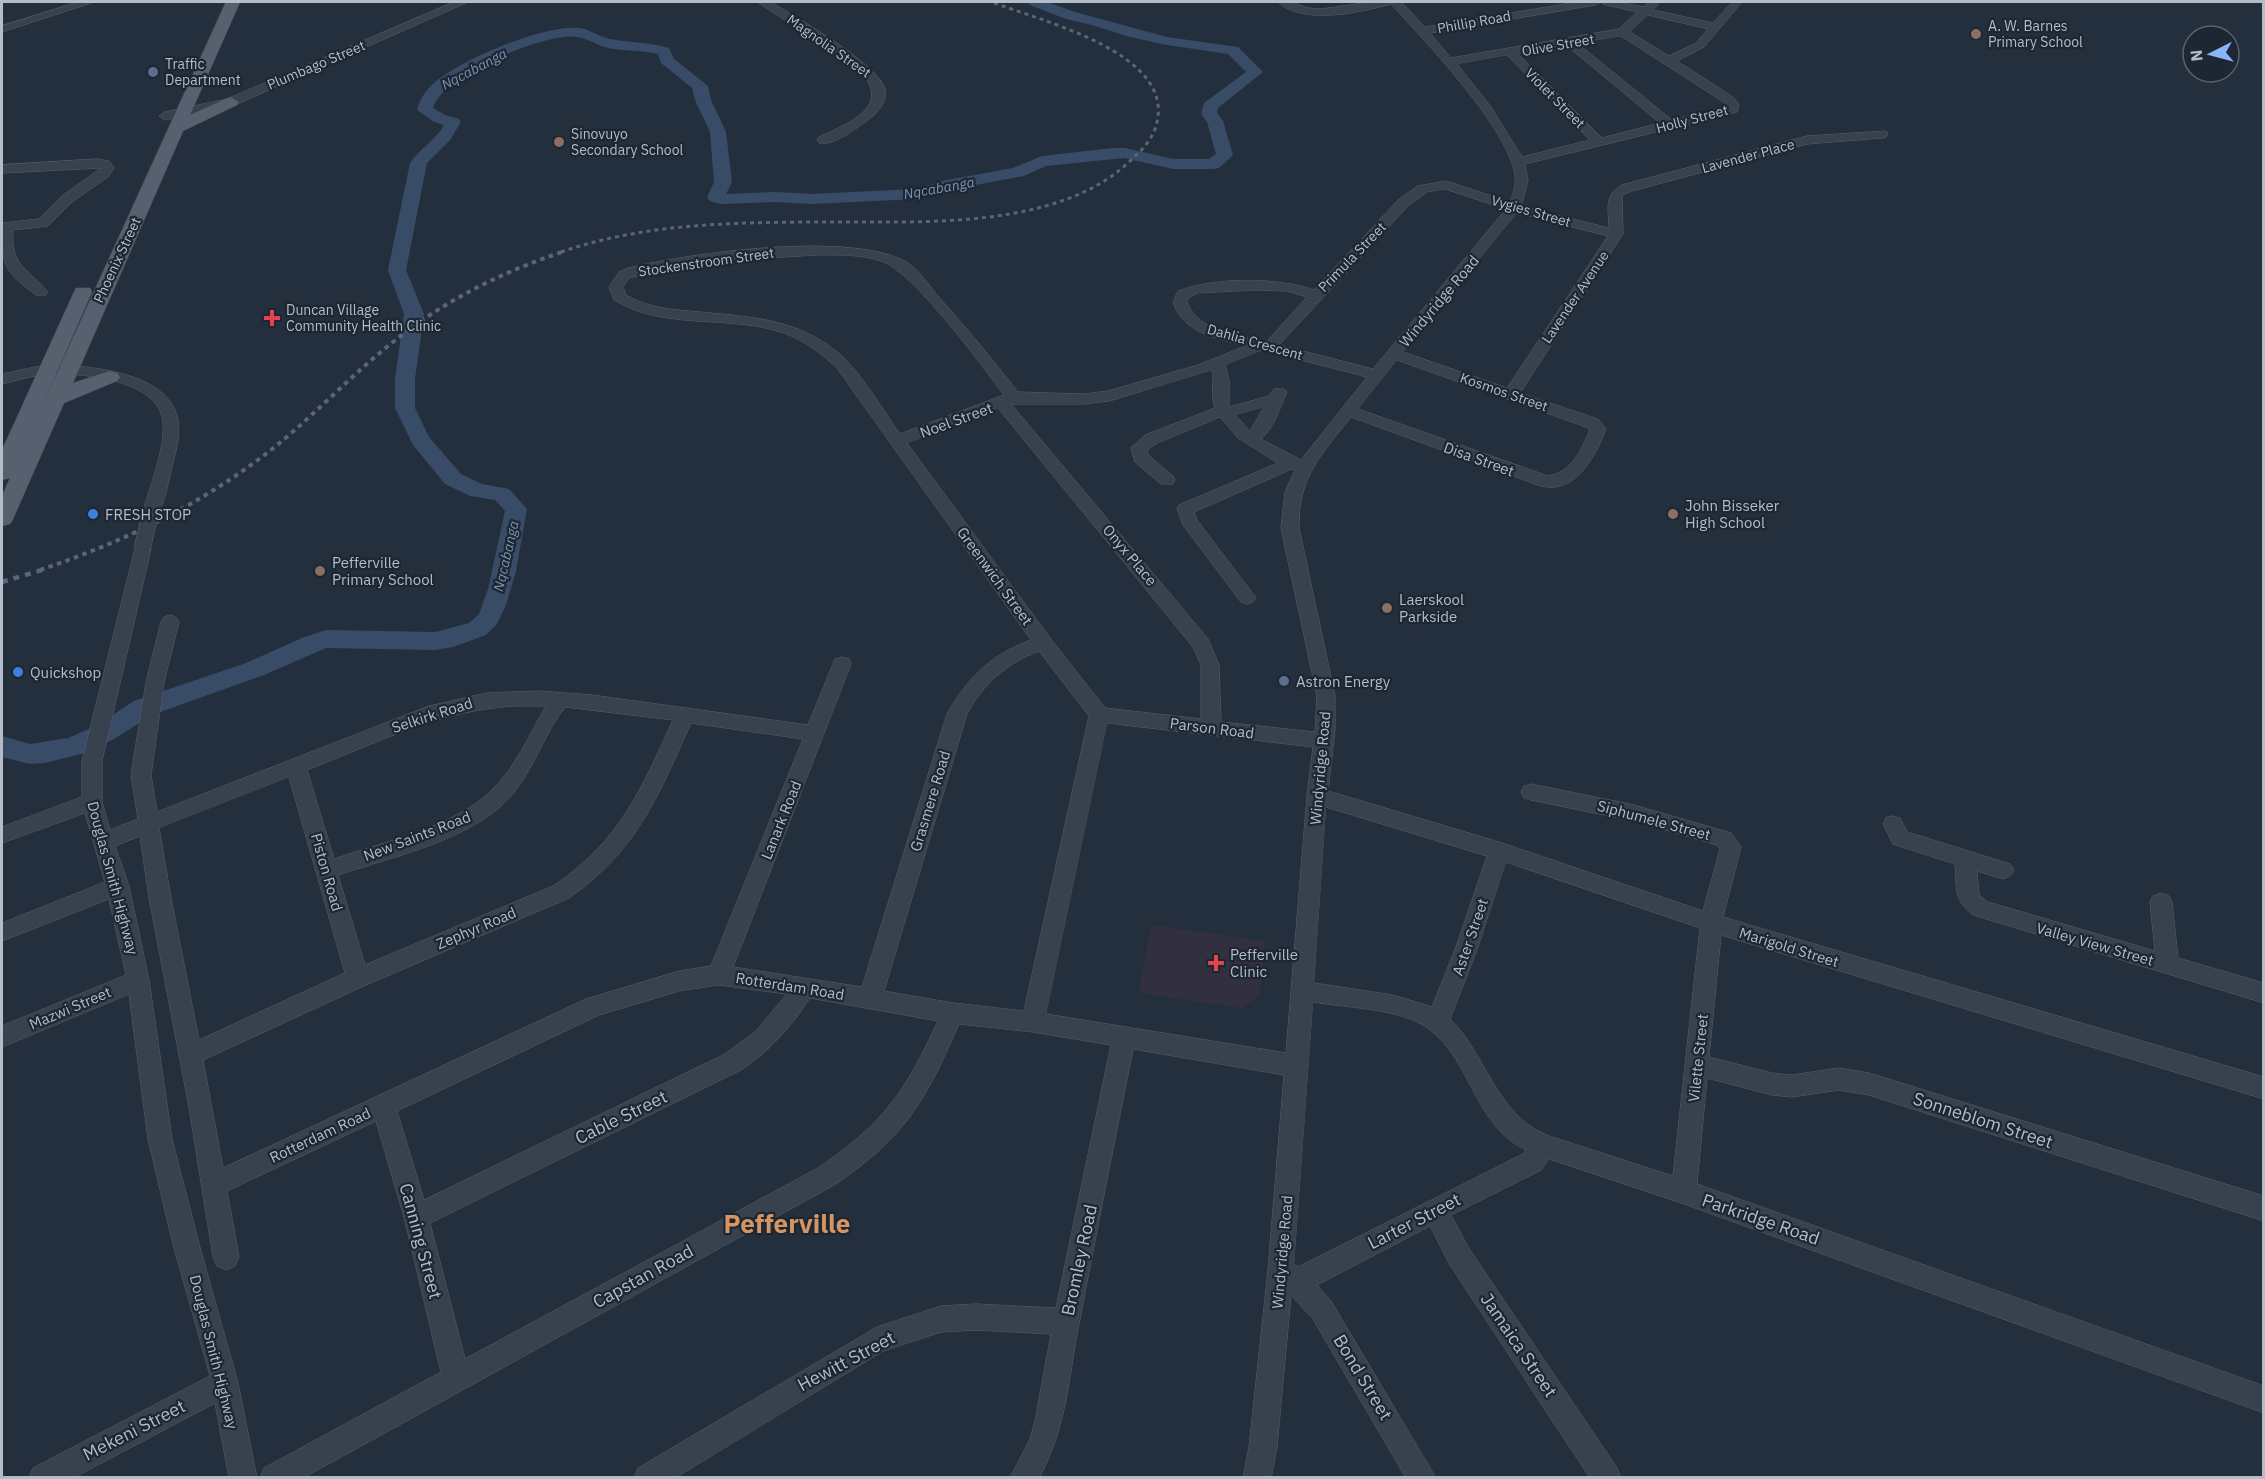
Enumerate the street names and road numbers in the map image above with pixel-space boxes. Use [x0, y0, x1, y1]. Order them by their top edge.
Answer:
street label: Phillip Road [1436, 7, 1512, 37]
street label: Magnolia Street [783, 10, 875, 82]
street label: Olive Street [1520, 30, 1596, 60]
street label: Plumbago Street [264, 36, 368, 94]
street label: Violet Street [1521, 64, 1589, 132]
street label: Holly Street [1654, 101, 1730, 137]
street label: Lavender Place [1700, 135, 1797, 177]
street label: Vygies Street [1489, 191, 1573, 231]
street label: Phoenix Street [89, 214, 145, 306]
street label: Primula Street [1314, 218, 1390, 296]
street label: Stockenstroom Street [637, 244, 775, 280]
street label: Lavender Avenue [1537, 247, 1613, 347]
street label: Windyridge Road [1395, 251, 1483, 351]
street label: Dahlia Crescent [1205, 320, 1305, 364]
street label: Kosmos Street [1458, 369, 1550, 415]
street label: Noel Street [917, 398, 995, 442]
street label: Disa Street [1441, 437, 1517, 481]
street label: Onyx Place [1099, 520, 1161, 590]
street label: Greenwich Street [953, 523, 1037, 629]
street label: Selkirk Road [389, 693, 475, 737]
street label: Windyridge Road [1306, 710, 1334, 826]
street label: Parson Road [1169, 713, 1255, 743]
street label: Grasmere Road [906, 748, 954, 854]
street label: Lanark Road [757, 778, 805, 862]
street label: Siphumele Street [1595, 796, 1713, 844]
street label: Douglas Smith Highway [83, 799, 143, 957]
street label: New Saints Road [361, 807, 473, 865]
street label: Piston Road [307, 831, 347, 913]
street label: Aster Street [1448, 896, 1492, 978]
street label: Zephyr Road [433, 903, 519, 953]
street label: Valley View Street [2034, 918, 2156, 970]
street label: Marigold Street [1737, 923, 1841, 971]
street label: Rotterdam Road [734, 968, 846, 1004]
street label: Mazwi Street [26, 982, 114, 1034]
street label: Vilette Street [1684, 1013, 1712, 1103]
street label: Cable Street [571, 1085, 671, 1149]
street label: Sonneblom Street [1910, 1087, 2056, 1153]
street label: Rotterdam Road [266, 1103, 374, 1167]
street label: Canning Street [394, 1181, 448, 1301]
street label: Larter Street [1363, 1188, 1465, 1254]
street label: Parkridge Road [1699, 1188, 1823, 1250]
street label: Windyridge Road [1268, 1194, 1296, 1310]
street label: Bromley Road [1056, 1202, 1102, 1318]
street label: Capstan Road [589, 1239, 697, 1313]
street label: Douglas Smith Highway [186, 1273, 242, 1432]
street label: Jamaica Street [1476, 1288, 1562, 1402]
street label: Hewitt Street [793, 1326, 899, 1396]
street label: Bond Street [1328, 1330, 1398, 1424]
street label: Mekeni Street [79, 1394, 189, 1466]

